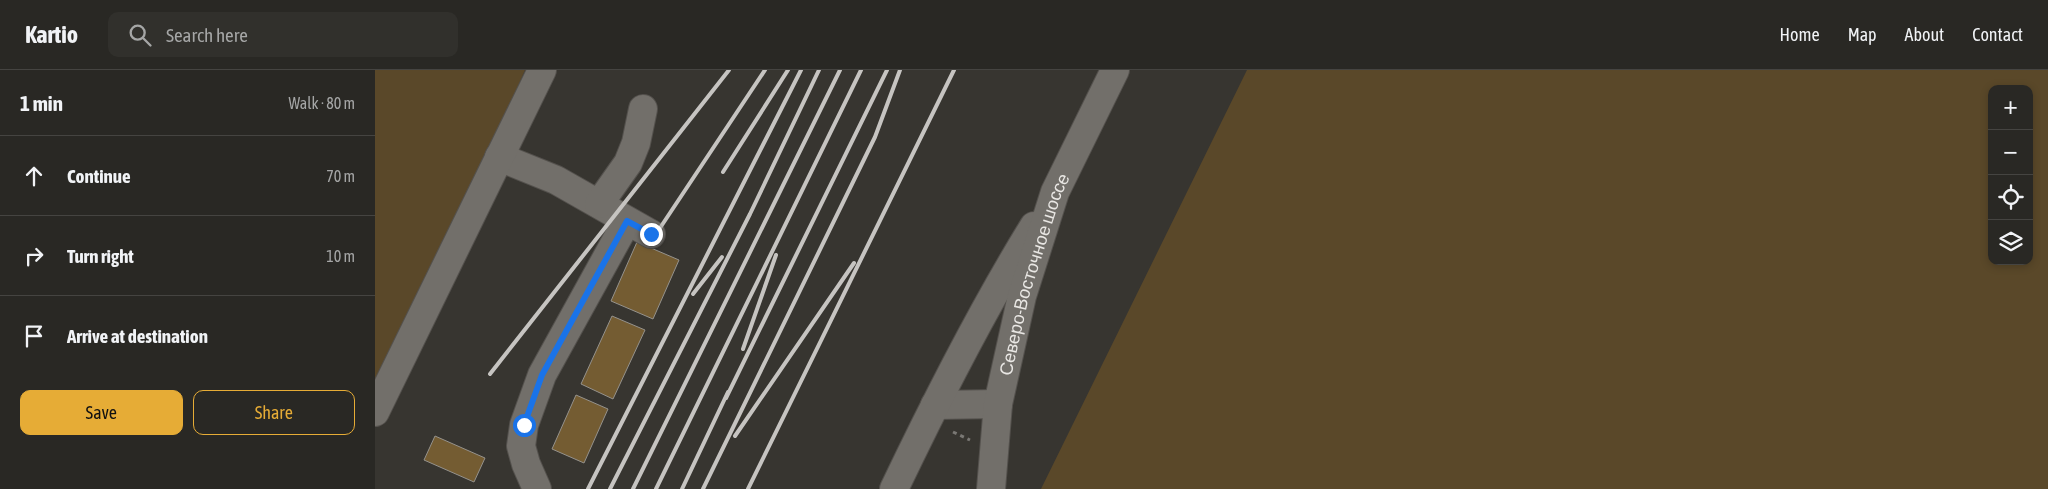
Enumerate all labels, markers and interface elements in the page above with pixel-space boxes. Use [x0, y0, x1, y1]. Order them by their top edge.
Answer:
search box [108, 12, 458, 57]
text: Kartio [25, 21, 78, 48]
icon: search [126, 21, 154, 49]
text: Search here [166, 24, 248, 46]
text: Home [1780, 24, 1820, 45]
text: Map [1848, 24, 1877, 45]
text: About [1905, 24, 1944, 45]
text: Contact [1972, 24, 2023, 45]
map controls [1988, 85, 2033, 265]
button: + [1988, 85, 2033, 130]
text: 1 min [20, 91, 63, 115]
text: Walk · 80 m [289, 94, 355, 112]
button: − [1988, 130, 2033, 175]
icon: ahead [20, 162, 48, 190]
text: Continue [67, 165, 131, 187]
text: 70 m [326, 167, 355, 185]
street label: Северо-Восточное шоссе [994, 169, 1073, 377]
button: locate [1988, 175, 2033, 220]
button: layers [1988, 220, 2033, 265]
route end [640, 223, 663, 246]
icon: right [20, 242, 48, 270]
text: Turn right [67, 245, 134, 267]
text: 10 m [326, 247, 355, 265]
icon: arrive [20, 322, 48, 350]
text: Arrive at destination [67, 325, 208, 347]
button: Save [20, 390, 183, 435]
button: Share [193, 390, 355, 435]
route start [513, 414, 536, 437]

